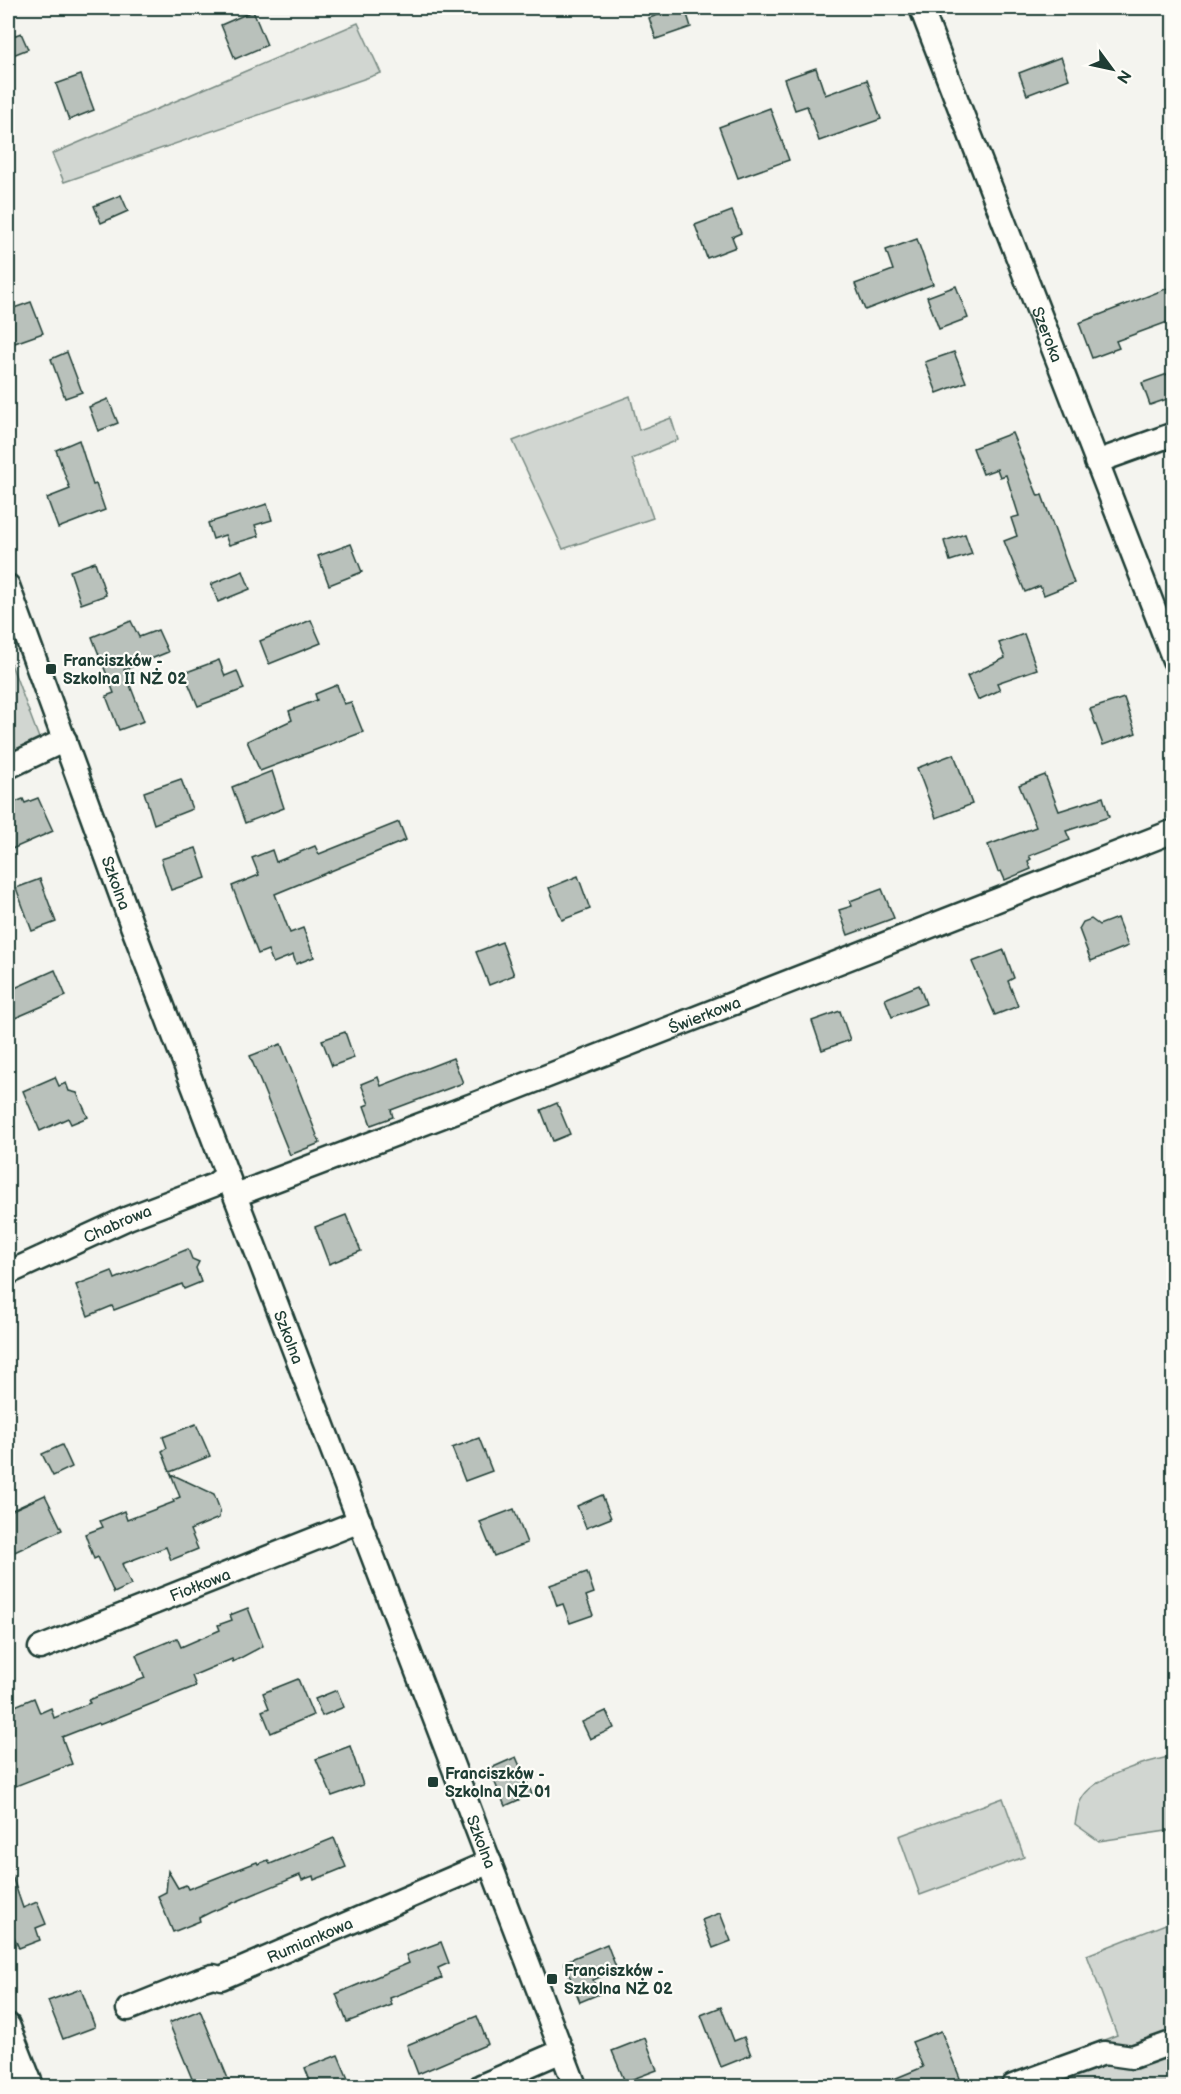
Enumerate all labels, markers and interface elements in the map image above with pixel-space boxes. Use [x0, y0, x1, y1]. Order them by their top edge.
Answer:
north arrow [1082, 39, 1142, 99]
text: N [1112, 66, 1135, 87]
street label: Szeroka [1027, 304, 1066, 365]
place label: Franciszków - Szkolna II NŻ 02 [63, 652, 187, 689]
marker: Franciszków - Szkolna II NŻ 02 [44, 662, 58, 676]
street label: Szkolna [96, 854, 133, 913]
street label: Świerkowa [666, 993, 744, 1039]
street label: Chabrowa [81, 1202, 155, 1248]
street label: Szkolna [269, 1308, 306, 1367]
street label: Fiołkowa [167, 1565, 233, 1607]
place label: Franciszków - Szkolna NŻ 01 [445, 1765, 551, 1802]
marker: Franciszków - Szkolna NŻ 01 [426, 1775, 440, 1789]
street label: Szkolna [461, 1813, 499, 1872]
street label: Rumiankowa [264, 1914, 356, 1968]
place label: Franciszków - Szkolna NŻ 02 [564, 1962, 673, 1999]
marker: Franciszków - Szkolna NŻ 02 [545, 1972, 559, 1986]

